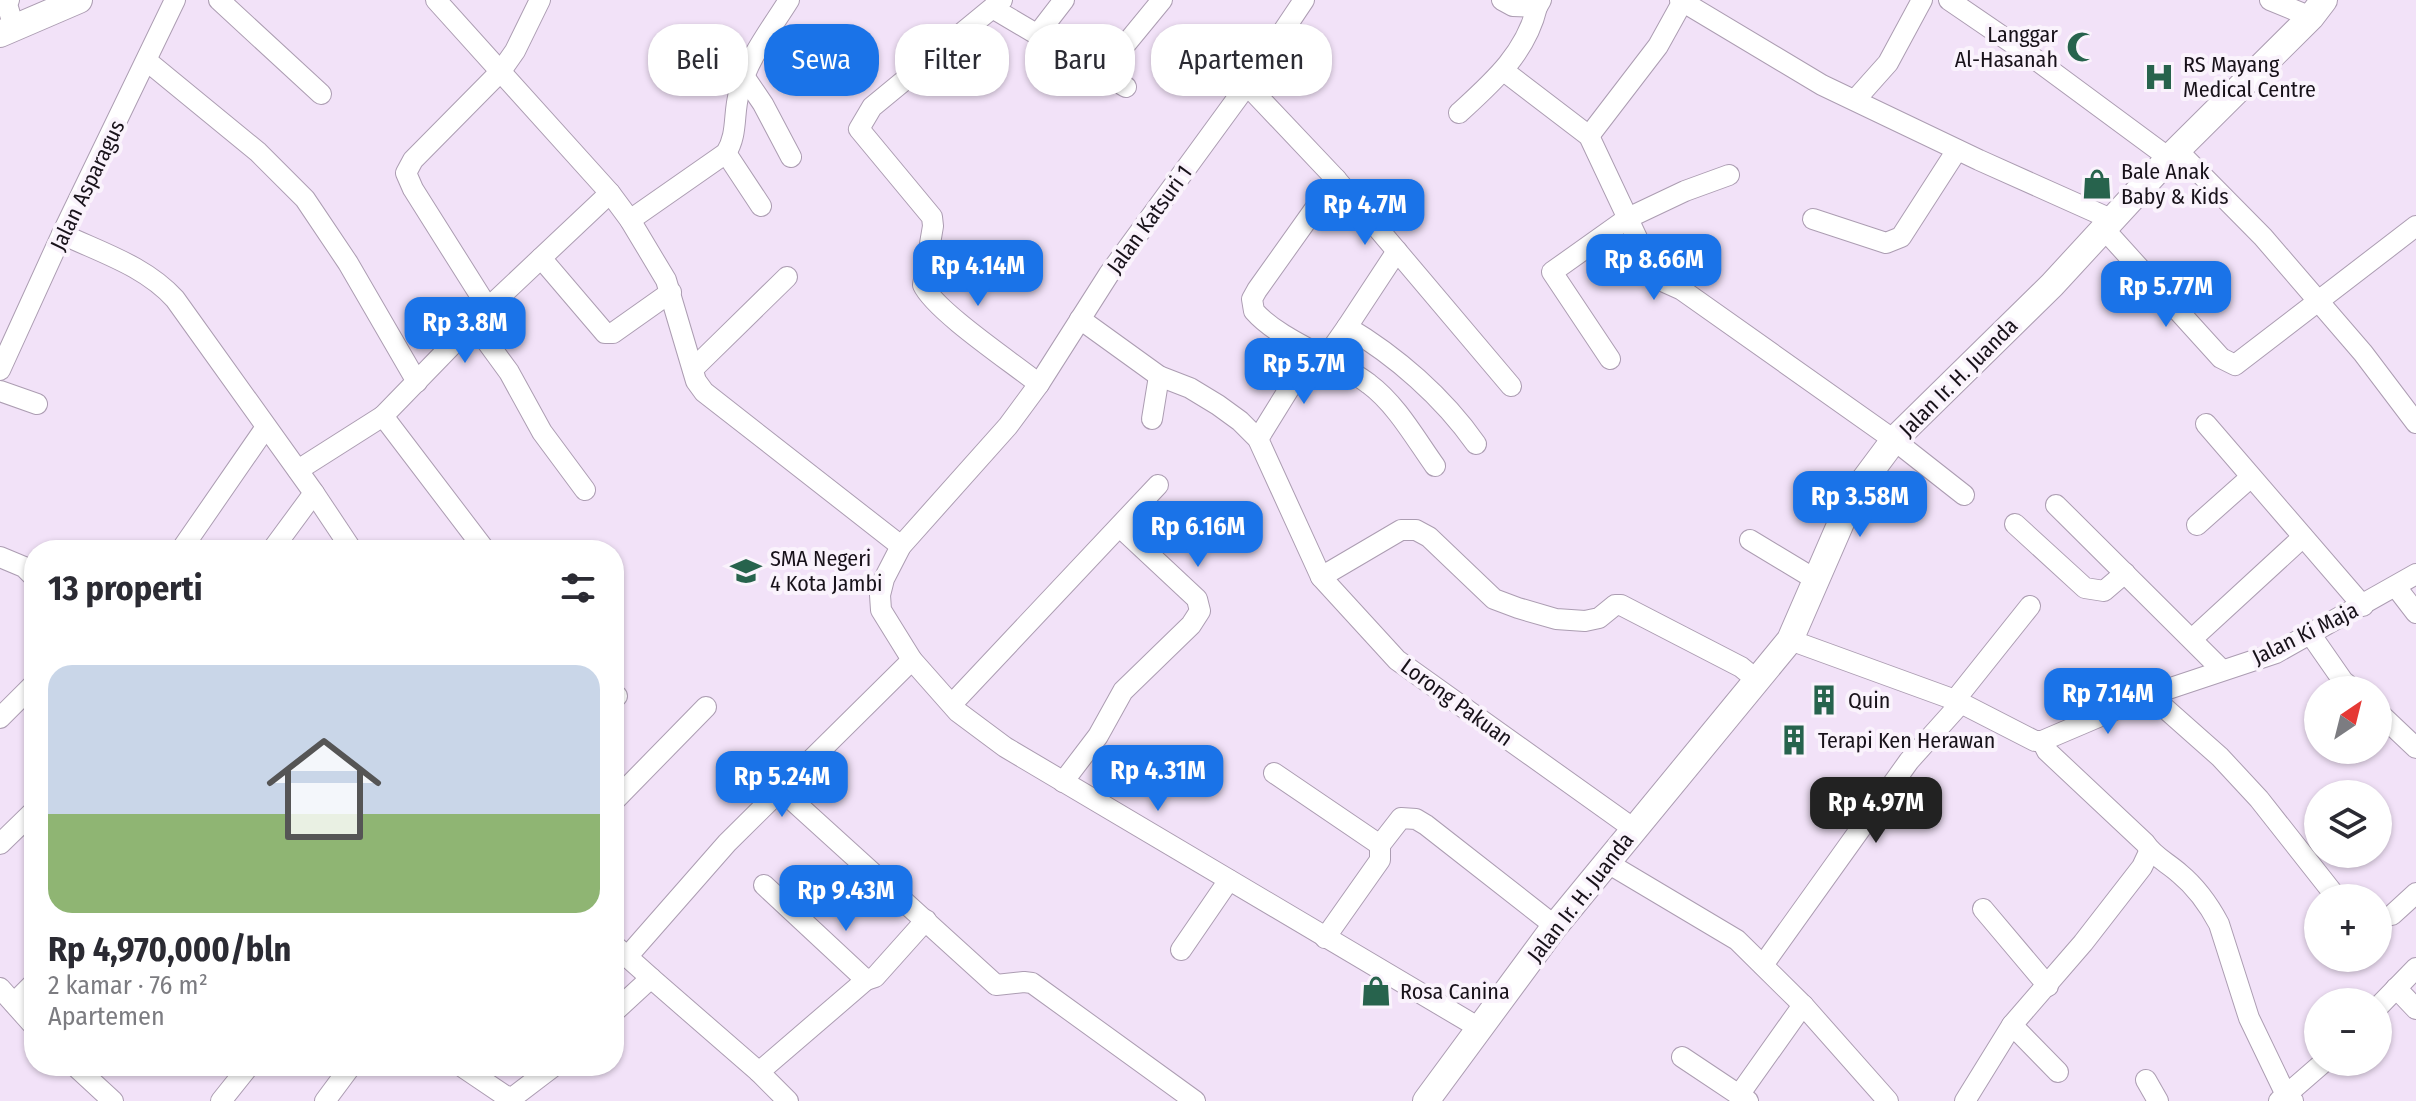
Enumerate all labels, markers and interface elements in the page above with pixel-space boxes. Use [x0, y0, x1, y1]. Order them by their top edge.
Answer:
place label: Langgar Al-Hasanah [1955, 21, 2058, 73]
chip: Beli [648, 24, 748, 96]
chip: Sewa [764, 24, 879, 96]
chip: Filter [895, 24, 1009, 96]
chip: Baru [1025, 24, 1135, 96]
chip: Apartemen [1151, 24, 1332, 96]
mosque icon: Langgar Al-Hasanah [2065, 30, 2099, 64]
place label: RS Mayang Medical Centre [2183, 51, 2316, 103]
hospital icon: RS Mayang Medical Centre [2142, 60, 2176, 94]
street label: Jalan Asparagus [44, 116, 131, 255]
place label: Bale Anak Baby & Kids [2121, 158, 2229, 210]
street label: Jalan Katsuri 1 [1101, 160, 1198, 279]
shop icon: Bale Anak Baby & Kids [2080, 167, 2114, 201]
pin: Rp 4.7M [1291, 179, 1439, 247]
text: Rp 4.7M [1323, 189, 1407, 220]
pin: Rp 8.66M [1571, 234, 1737, 302]
pin: Rp 4.14M [895, 240, 1061, 308]
text: Rp 8.66M [1604, 244, 1704, 275]
text: Rp 4.14M [931, 250, 1025, 281]
pin: Rp 5.77M [2083, 261, 2249, 329]
text: Rp 5.77M [2119, 271, 2213, 302]
pin: Rp 3.8M [391, 297, 539, 365]
text: Rp 3.8M [423, 307, 507, 338]
street label: Jalan Ir. H. Juanda [1893, 312, 2023, 442]
pin: Rp 5.7M [1230, 338, 1378, 406]
text: Rp 5.7M [1263, 348, 1345, 379]
pin: Rp 3.58M [1777, 471, 1943, 539]
text: Rp 3.58M [1811, 481, 1909, 512]
pin: Rp 6.16M [1115, 501, 1281, 569]
text: Rp 6.16M [1151, 511, 1245, 542]
place label: SMA Negeri 4 Kota Jambi [770, 545, 883, 597]
school or university icon: SMA Negeri 4 Kota Jambi [729, 554, 763, 588]
icon: filters [556, 566, 600, 610]
text: 13 properti [48, 568, 203, 609]
street label: Jalan Ki Maja [2248, 596, 2363, 671]
street label: Lorong Pakuan [1395, 653, 1518, 752]
pin: Rp 7.14M [2025, 668, 2191, 736]
north arrow [2304, 676, 2392, 764]
map controls [2304, 676, 2392, 1076]
text: Rp 7.14M [2062, 678, 2154, 709]
building icon: Quin [1807, 683, 1841, 717]
place label: Quin [1848, 687, 1890, 714]
icon: home [252, 717, 396, 861]
building icon: Terapi Ken Herawan [1777, 723, 1811, 757]
place label: Terapi Ken Herawan [1818, 727, 1995, 754]
pin: Rp 4.31M [1075, 745, 1241, 813]
pin: Rp 5.24M [699, 751, 865, 819]
text: Rp 4.31M [1110, 755, 1206, 786]
text: Rp 5.24M [734, 761, 830, 792]
pin: Rp 4.97M [1793, 777, 1959, 845]
button: layers [2304, 780, 2392, 868]
text: Rp 4.97M [1828, 787, 1924, 818]
street label: Jalan Ir. H. Juanda [1521, 827, 1639, 967]
pin: Rp 9.43M [763, 865, 929, 933]
text: Rp 9.43M [797, 875, 895, 906]
button: + [2304, 884, 2392, 972]
text: Rp 4,970,000/bln [48, 929, 291, 970]
text: 2 kamar · 76 m² [48, 970, 208, 1001]
shop icon: Rosa Canina [1359, 974, 1393, 1008]
place label: Rosa Canina [1400, 978, 1510, 1005]
button: − [2304, 988, 2392, 1076]
text: Apartemen [48, 1001, 165, 1032]

